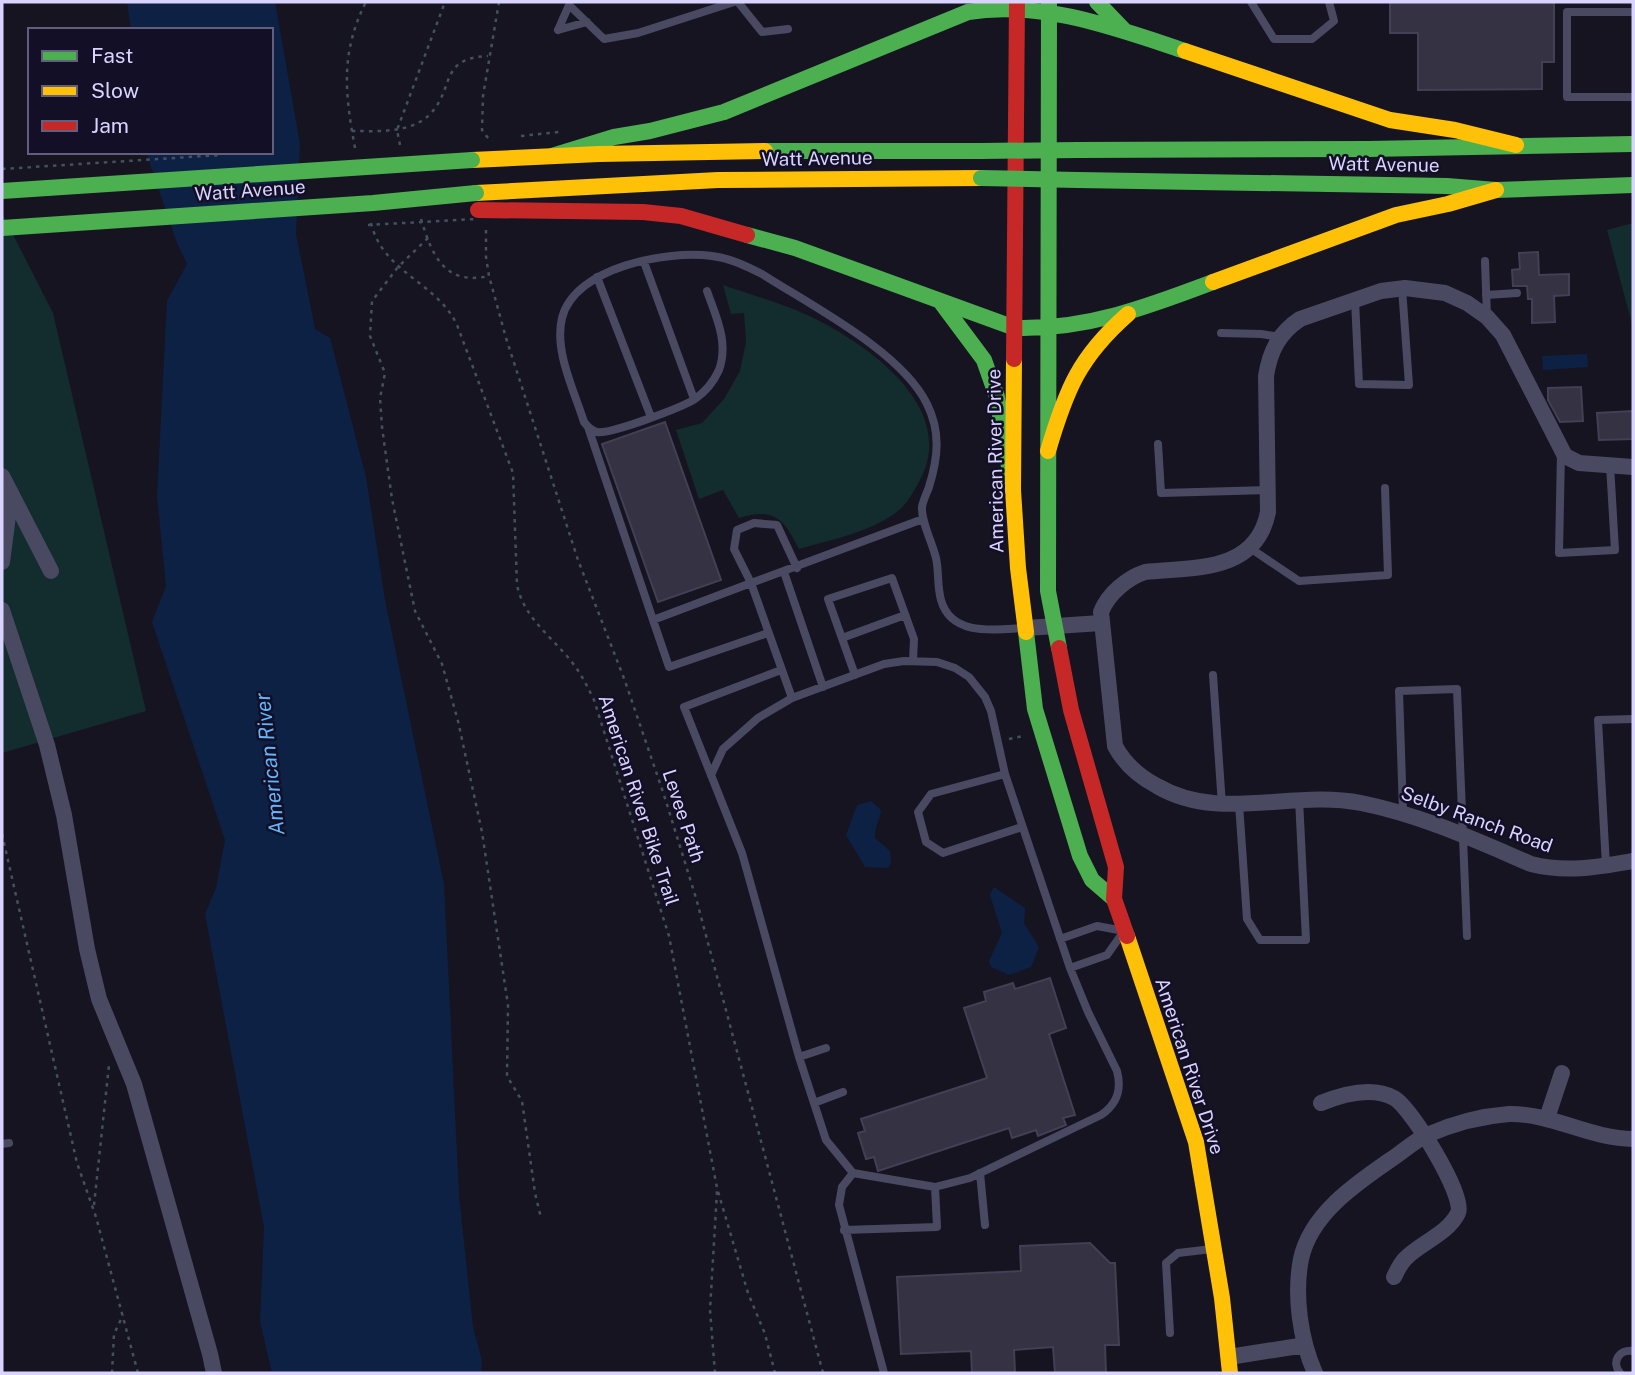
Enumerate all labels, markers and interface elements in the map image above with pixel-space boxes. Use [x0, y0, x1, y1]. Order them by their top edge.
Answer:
legend [28, 28, 273, 154]
text: Fast [91, 43, 133, 68]
text: Slow [91, 78, 139, 103]
text: Jam [91, 113, 129, 138]
street label: Watt Avenue [761, 146, 873, 170]
street label: Watt Avenue [1328, 152, 1440, 176]
street label: Watt Avenue [194, 175, 306, 205]
street label: American River Drive [982, 369, 1008, 553]
water label: American River [249, 691, 289, 836]
street label: American River Bike Trail [594, 692, 684, 908]
street label: Levee Path [659, 767, 709, 865]
street label: Selby Ranch Road [1398, 781, 1556, 857]
street label: American River Drive [1151, 975, 1229, 1157]

